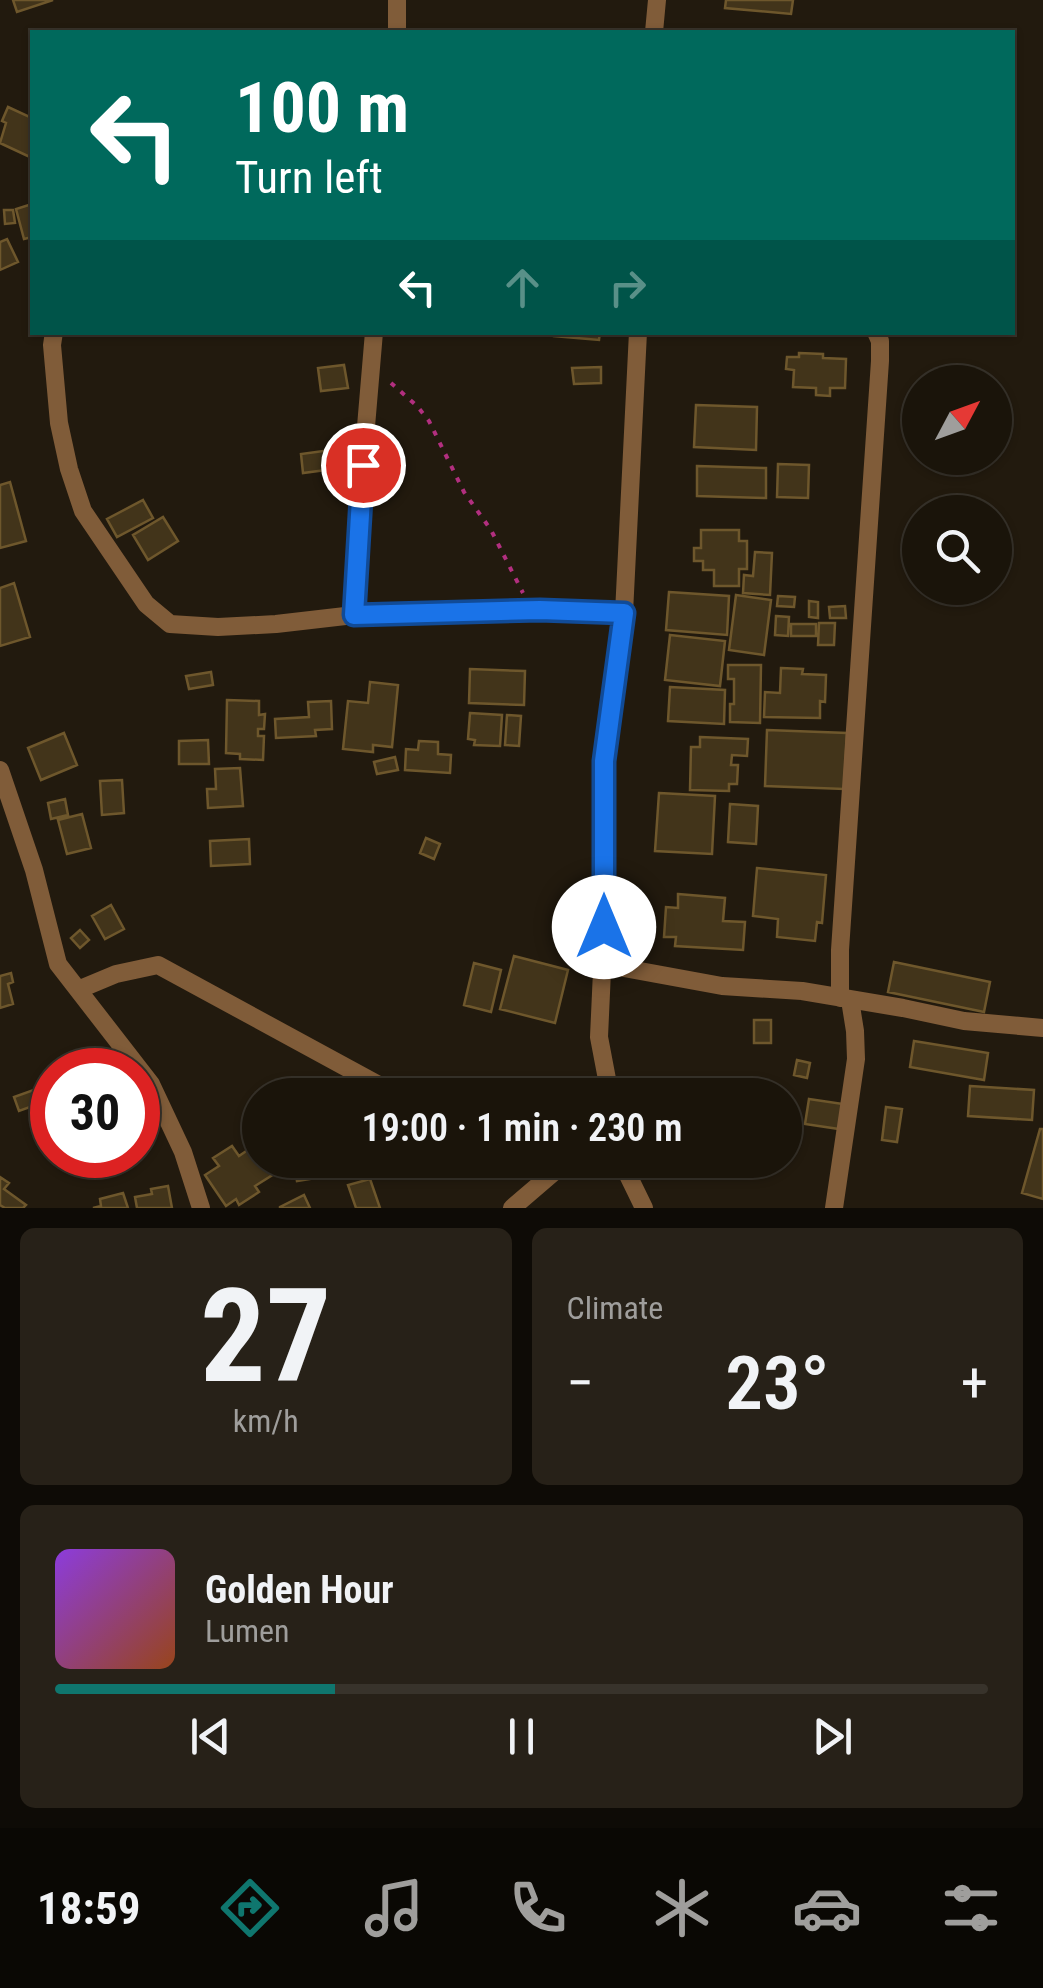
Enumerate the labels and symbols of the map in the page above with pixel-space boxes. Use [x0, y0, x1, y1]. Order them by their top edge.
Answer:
north arrow [902, 365, 1012, 475]
pin [321, 423, 406, 508]
position arrow [552, 875, 656, 979]
speed limit sign: 30 [30, 1048, 160, 1178]

